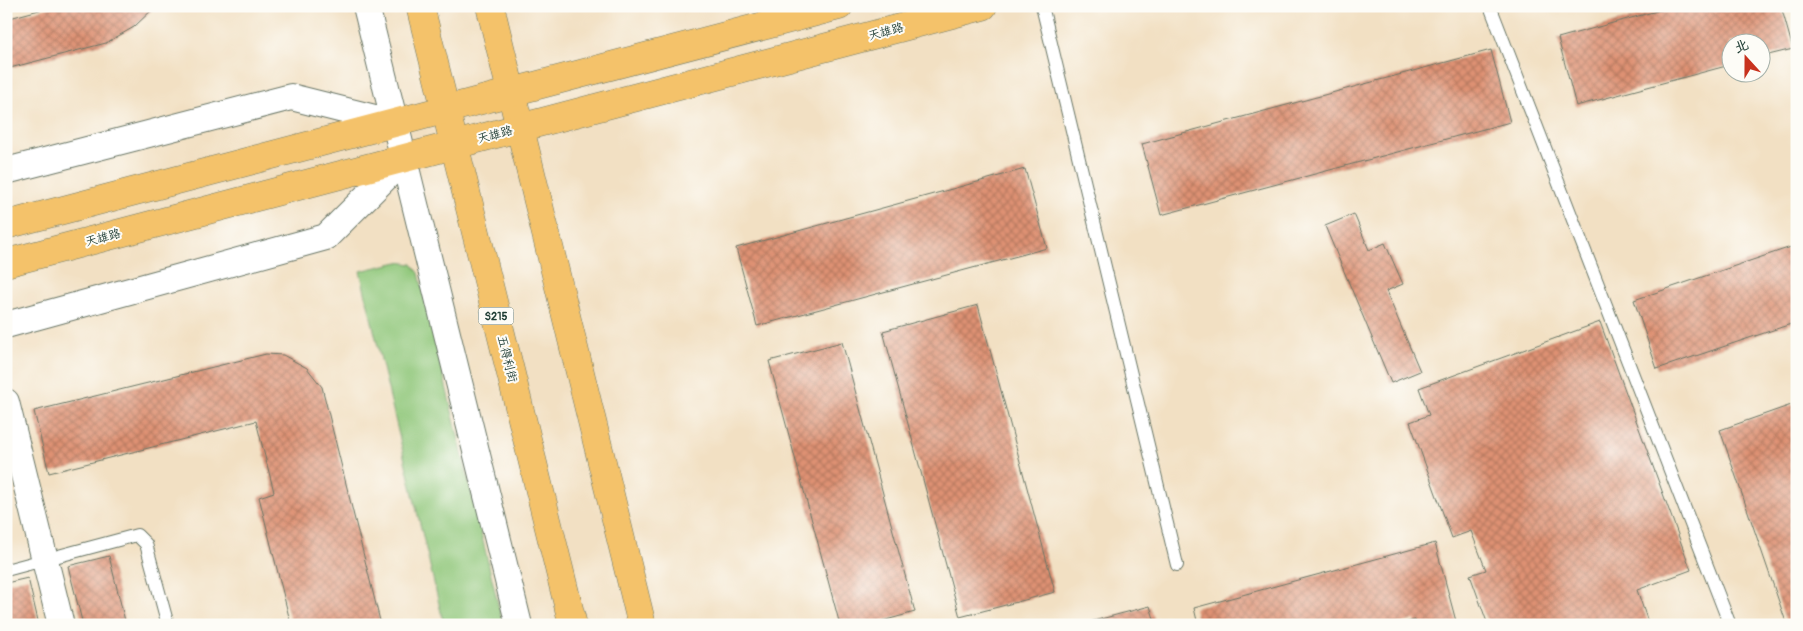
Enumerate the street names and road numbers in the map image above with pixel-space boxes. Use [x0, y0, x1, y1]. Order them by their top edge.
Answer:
street label: 天雄路 [867, 20, 905, 44]
street label: 天雄路 [476, 123, 514, 147]
street label: 天雄路 [84, 226, 122, 250]
road number: S215 [478, 308, 514, 324]
street label: 五得利街 [494, 334, 520, 384]

